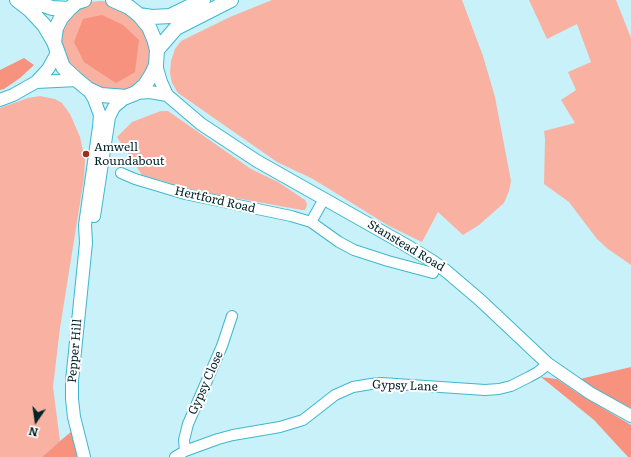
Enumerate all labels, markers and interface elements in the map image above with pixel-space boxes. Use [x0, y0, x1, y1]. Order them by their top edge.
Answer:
place label: Amwell Roundabout [94, 140, 165, 168]
marker: Amwell Roundabout [81, 149, 91, 159]
street label: Hertford Road [173, 184, 257, 216]
street label: Stanstead Road [365, 217, 447, 275]
street label: Pepper Hill [65, 318, 85, 384]
street label: Gypsy Close [186, 349, 226, 417]
street label: Gypsy Lane [372, 378, 438, 394]
north arrow [16, 401, 56, 441]
text: N [27, 424, 40, 442]

